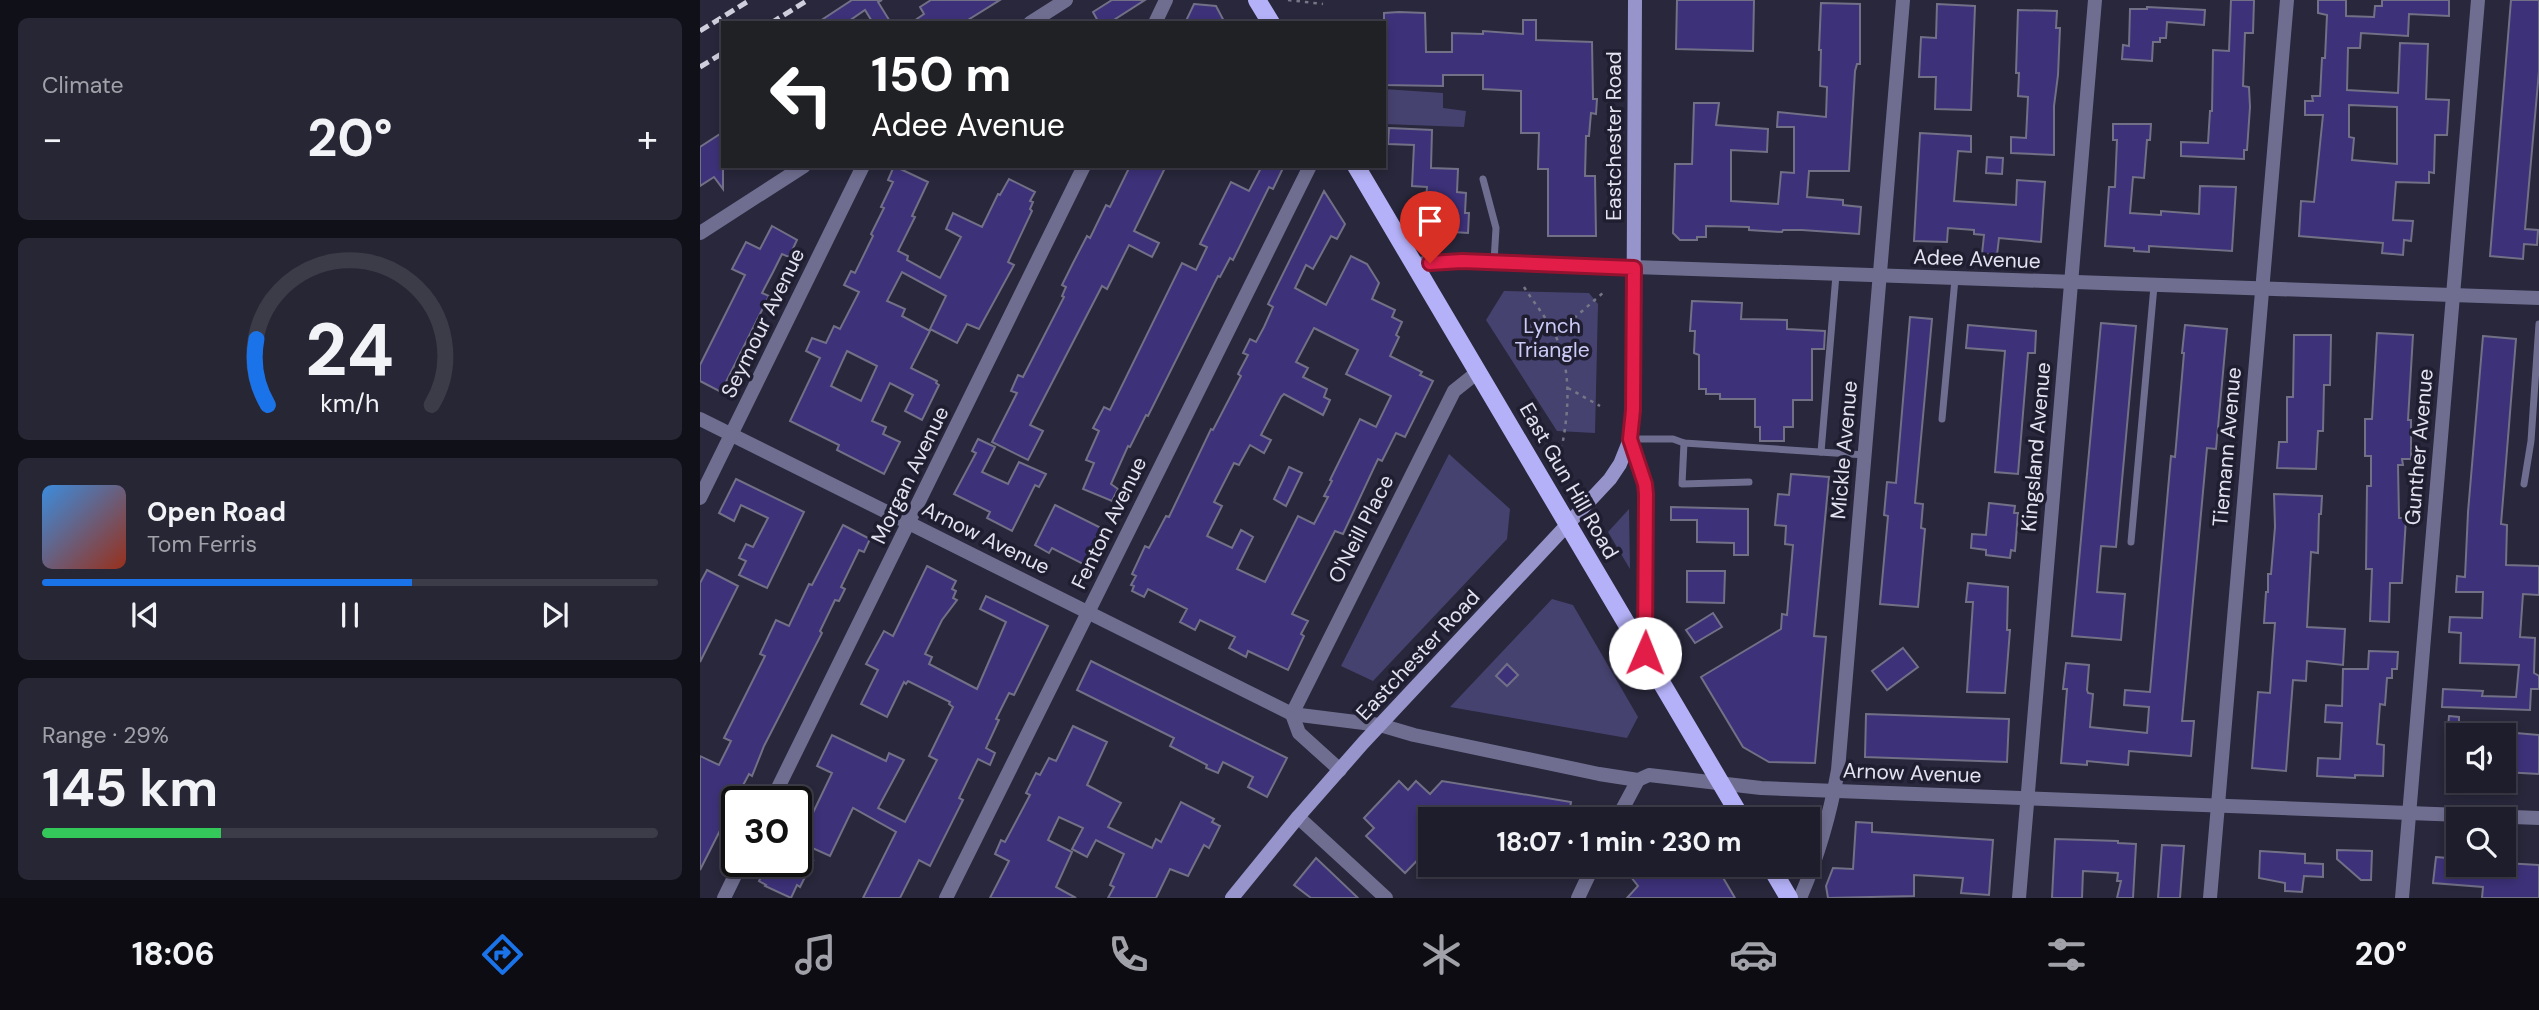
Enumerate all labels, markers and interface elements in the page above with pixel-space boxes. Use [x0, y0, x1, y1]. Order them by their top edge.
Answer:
text: 150 m [871, 42, 1011, 106]
icon: left [756, 49, 847, 140]
street label: Eastchester Road [1600, 51, 1628, 221]
text: Climate [42, 70, 124, 100]
text: 20° [307, 104, 393, 172]
text: Adee Avenue [871, 104, 1065, 146]
text: − [42, 114, 63, 164]
text: + [637, 114, 658, 164]
pin [1400, 191, 1460, 263]
icon: arrive [1411, 202, 1449, 240]
street label: Seymour Avenue [715, 243, 811, 403]
street label: Adee Avenue [1913, 243, 2041, 275]
text: 24 [306, 303, 394, 398]
park label: Lynch Triangle [1514, 312, 1590, 364]
street label: Kingsland Avenue [2015, 361, 2057, 533]
street label: Tiemann Avenue [2206, 366, 2248, 528]
street label: Gunther Avenue [2398, 368, 2440, 526]
street label: Mickle Avenue [1824, 380, 1864, 520]
text: km/h [320, 387, 380, 420]
street label: East Gun Hill Road [1513, 398, 1625, 564]
street label: Morgan Avenue [865, 401, 955, 548]
street label: Fenton Avenue [1065, 452, 1153, 594]
street label: O'Neill Place [1322, 470, 1400, 588]
text: Open Road [147, 495, 286, 529]
street label: Arnow Avenue [917, 495, 1055, 581]
text: Tom Ferris [147, 529, 257, 559]
street label: Eastchester Road [1350, 583, 1486, 727]
icon: previous [126, 596, 164, 634]
icon: pause [331, 596, 369, 634]
icon: next [536, 596, 574, 634]
position arrow [1608, 616, 1682, 690]
text: Range · 29% [42, 720, 169, 750]
map controls [2446, 723, 2516, 877]
button: sound [2446, 723, 2516, 793]
text: 145 km [42, 754, 218, 822]
street label: Arnow Avenue [1842, 757, 1982, 789]
speed limit sign: 30 [721, 786, 812, 877]
button: search [2446, 807, 2516, 877]
text: 18:07 · 1 min · 230 m [1497, 825, 1741, 859]
icon: directions [478, 930, 527, 979]
icon: music [791, 930, 840, 979]
icon: phone [1104, 930, 1153, 979]
icon: climate [1417, 930, 1466, 979]
icon: car [1729, 930, 1778, 979]
icon: filters [2042, 930, 2091, 979]
text: 18:06 [132, 933, 215, 975]
text: 20° [2355, 933, 2407, 975]

